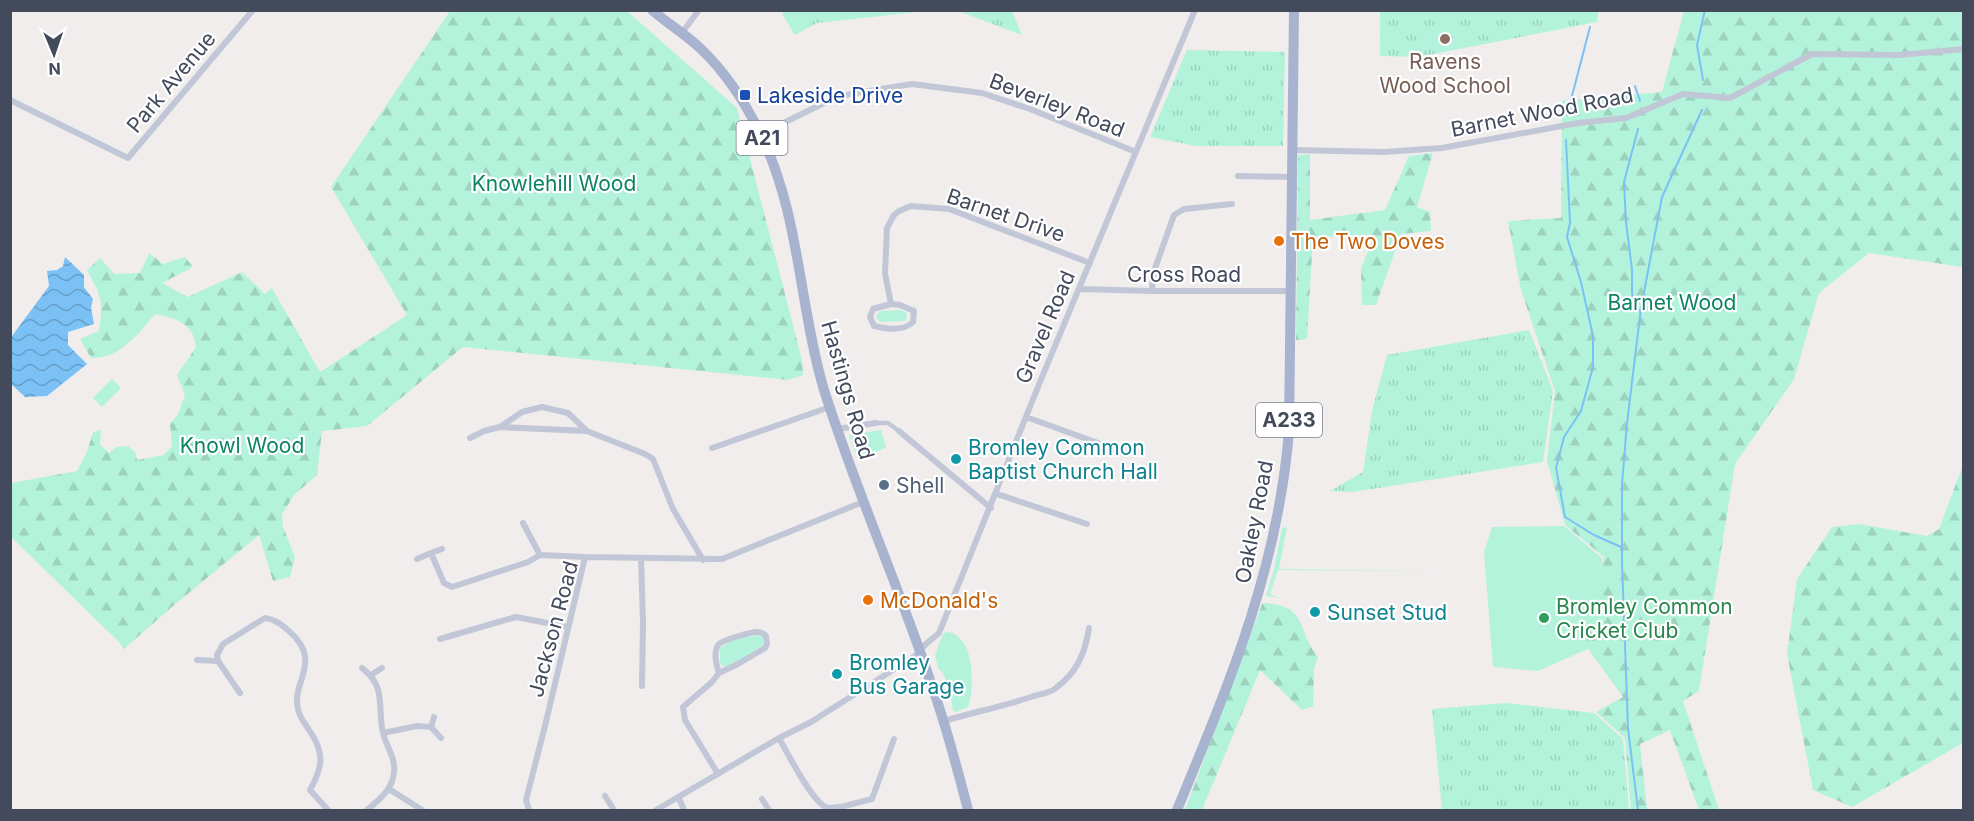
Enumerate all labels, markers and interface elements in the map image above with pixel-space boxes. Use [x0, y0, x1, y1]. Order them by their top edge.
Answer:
north arrow [24, 24, 84, 84]
street label: Park Avenue [121, 26, 221, 138]
marker: Ravens Wood School [1438, 32, 1452, 46]
place label: Ravens Wood School [1379, 49, 1511, 98]
text: N [48, 59, 61, 79]
street label: Beverley Road [986, 68, 1128, 142]
street label: Barnet Wood Road [1449, 82, 1635, 142]
place label: Lakeside Drive [757, 83, 903, 108]
marker: Lakeside Drive [738, 88, 752, 102]
road number: A21 [736, 121, 788, 155]
park label: Knowlehill Wood [472, 171, 636, 196]
street label: Barnet Drive [944, 183, 1068, 247]
place label: The Two Doves [1291, 229, 1445, 254]
marker: The Two Doves [1272, 234, 1286, 248]
street label: Cross Road [1127, 262, 1241, 287]
street label: Gravel Road [1010, 267, 1080, 387]
park label: Barnet Wood [1608, 290, 1736, 315]
street label: Hastings Road [816, 318, 880, 462]
road number: A233 [1256, 403, 1322, 437]
park label: Knowl Wood [180, 433, 304, 458]
place label: Bromley Common Baptist Church Hall [968, 435, 1158, 484]
marker: Bromley Common Baptist Church Hall [949, 452, 963, 466]
street label: Oakley Road [1230, 458, 1278, 586]
place label: Shell [896, 473, 944, 498]
marker: Shell [877, 478, 891, 492]
street label: Jackson Road [523, 558, 583, 700]
place label: McDonald's [880, 588, 998, 613]
marker: McDonald's [861, 593, 875, 607]
place label: Bromley Common Cricket Club [1556, 594, 1733, 643]
place label: Sunset Stud [1327, 600, 1447, 625]
marker: Sunset Stud [1308, 605, 1322, 619]
marker: Bromley Common Cricket Club [1537, 611, 1551, 625]
place label: Bromley Bus Garage [849, 650, 964, 699]
marker: Bromley Bus Garage [830, 667, 844, 681]

